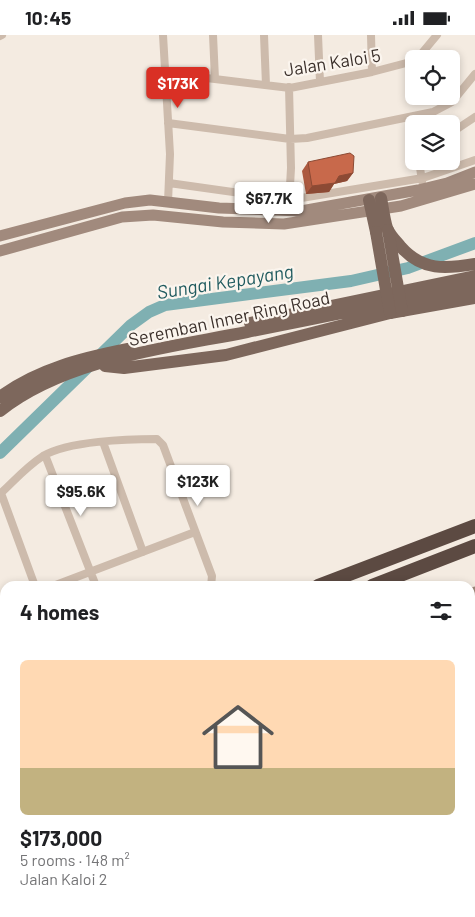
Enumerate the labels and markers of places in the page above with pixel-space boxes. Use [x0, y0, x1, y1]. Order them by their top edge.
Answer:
pin: $173K [143, 67, 213, 109]
pin: $67.7K [228, 181, 310, 224]
pin: $123K [163, 465, 233, 507]
pin: $95.6K [40, 475, 122, 517]

